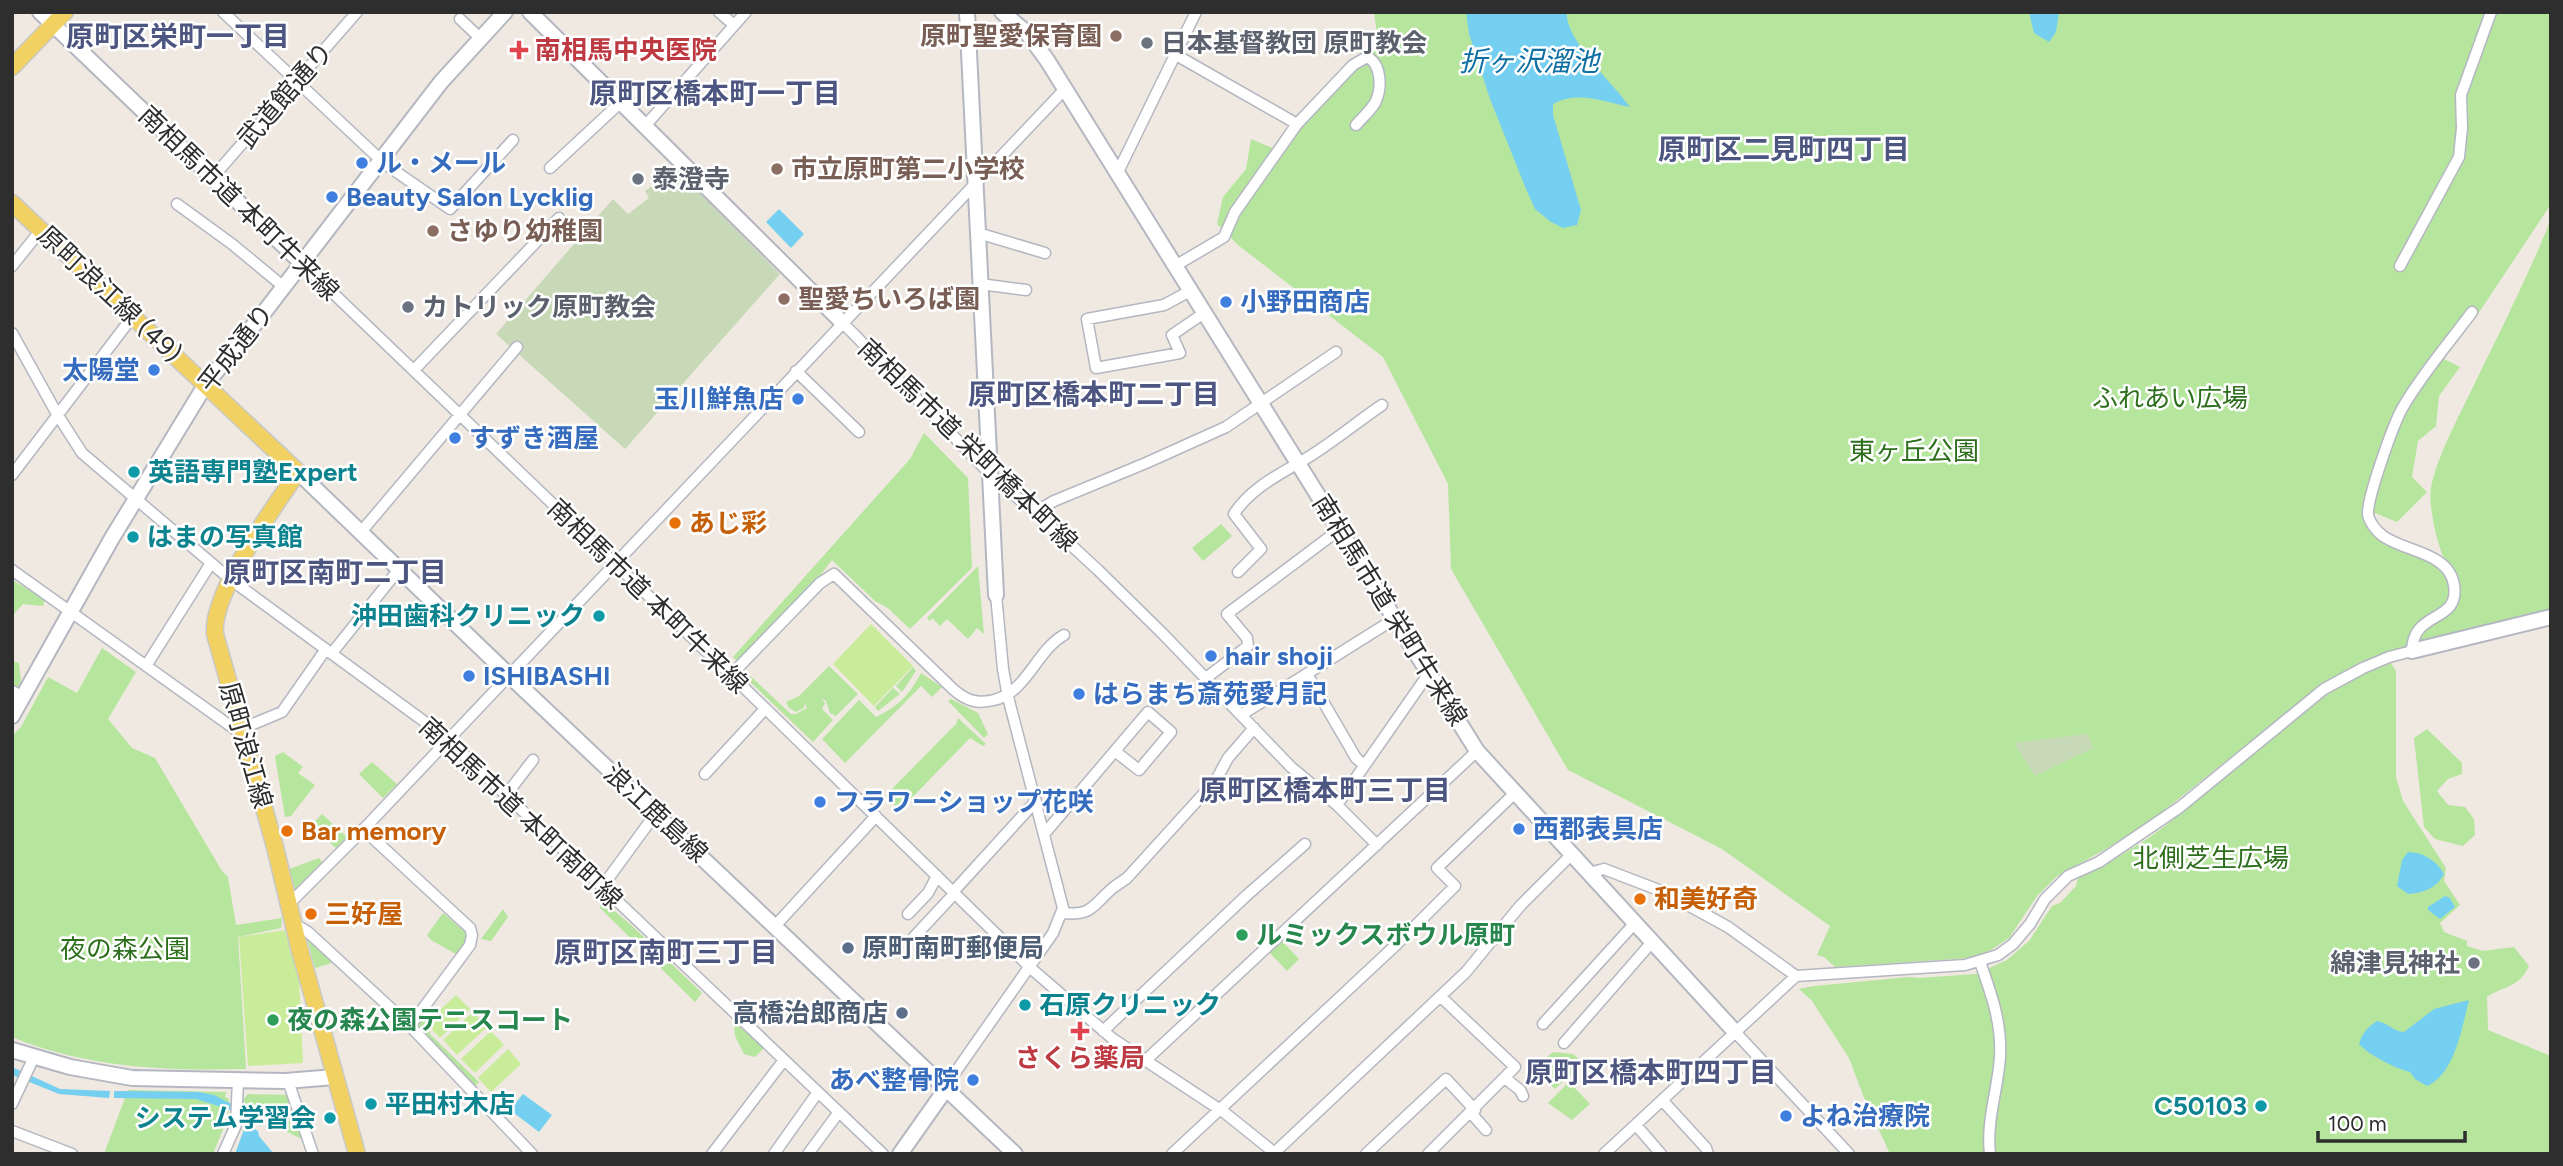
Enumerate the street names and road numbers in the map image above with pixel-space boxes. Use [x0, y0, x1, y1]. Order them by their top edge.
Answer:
street label: 武道館通り [230, 35, 340, 155]
street label: 南相馬市道 本町牛来線 [132, 99, 346, 307]
street label: 原町浪江線 (49) [31, 219, 189, 369]
street label: 平成通り [191, 297, 281, 399]
street label: 南相馬市道 栄町橋本町線 [852, 332, 1084, 558]
street label: 南相馬市道 栄町牛来線 [1306, 489, 1474, 731]
street label: 南相馬市道 本町牛来線 [541, 492, 755, 700]
street label: 原町浪江線 [213, 678, 279, 812]
street label: 南相馬市道 本町南町線 [413, 710, 629, 916]
street label: 浪江鹿島線 [598, 757, 714, 869]

